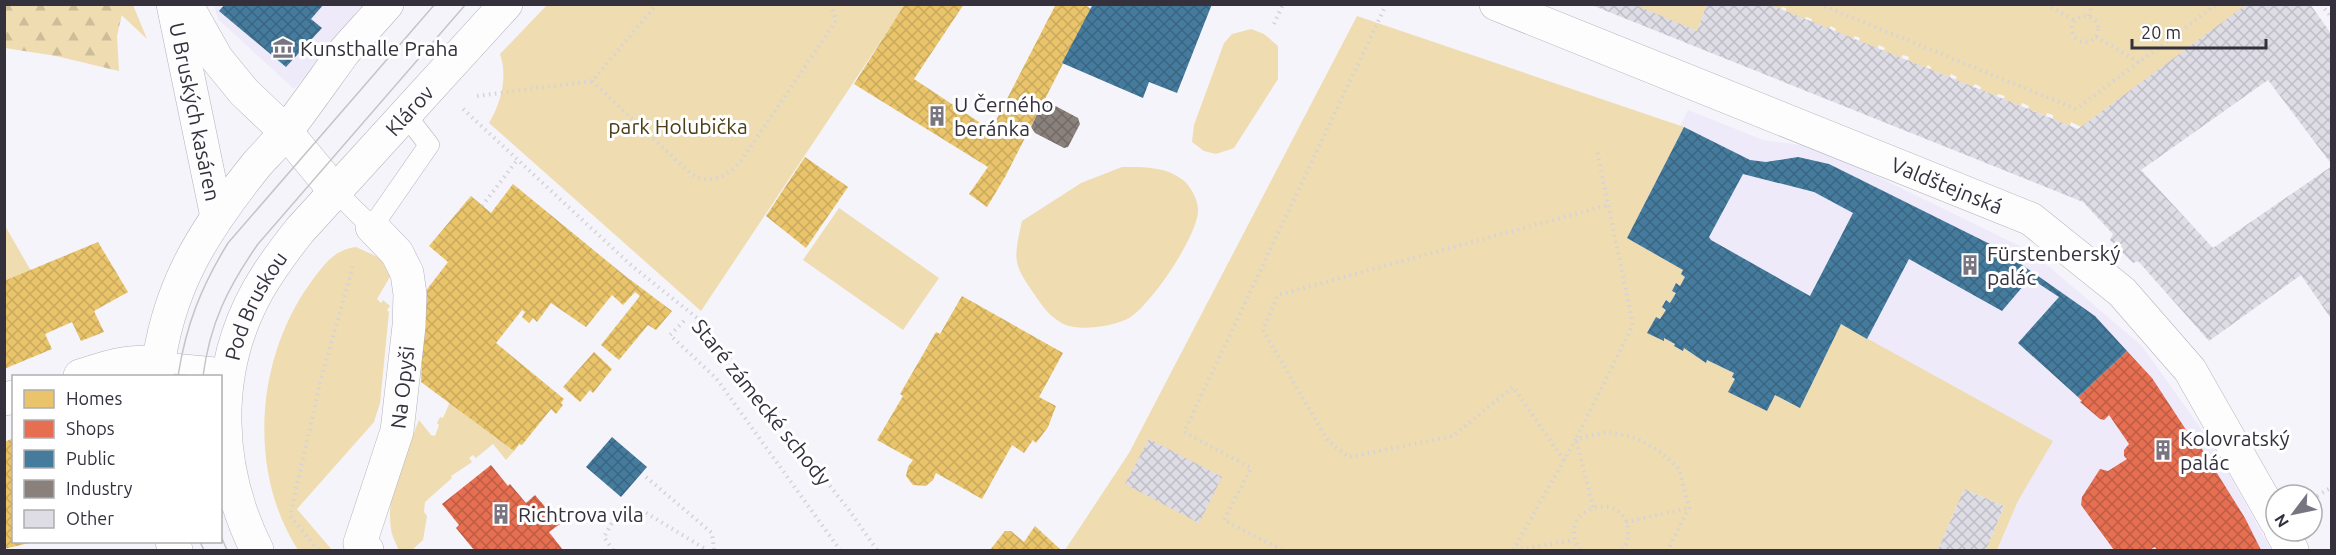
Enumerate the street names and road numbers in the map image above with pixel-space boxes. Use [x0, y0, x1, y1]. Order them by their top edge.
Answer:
street label: U Bruských kasáren [165, 20, 225, 203]
street label: Klárov [380, 80, 438, 140]
street label: Valdštejnská [1888, 152, 2006, 218]
street label: Pod Bruskou [219, 247, 292, 363]
street label: Staré zámecké schody [688, 314, 836, 490]
street label: Na Opyši [385, 344, 419, 430]

